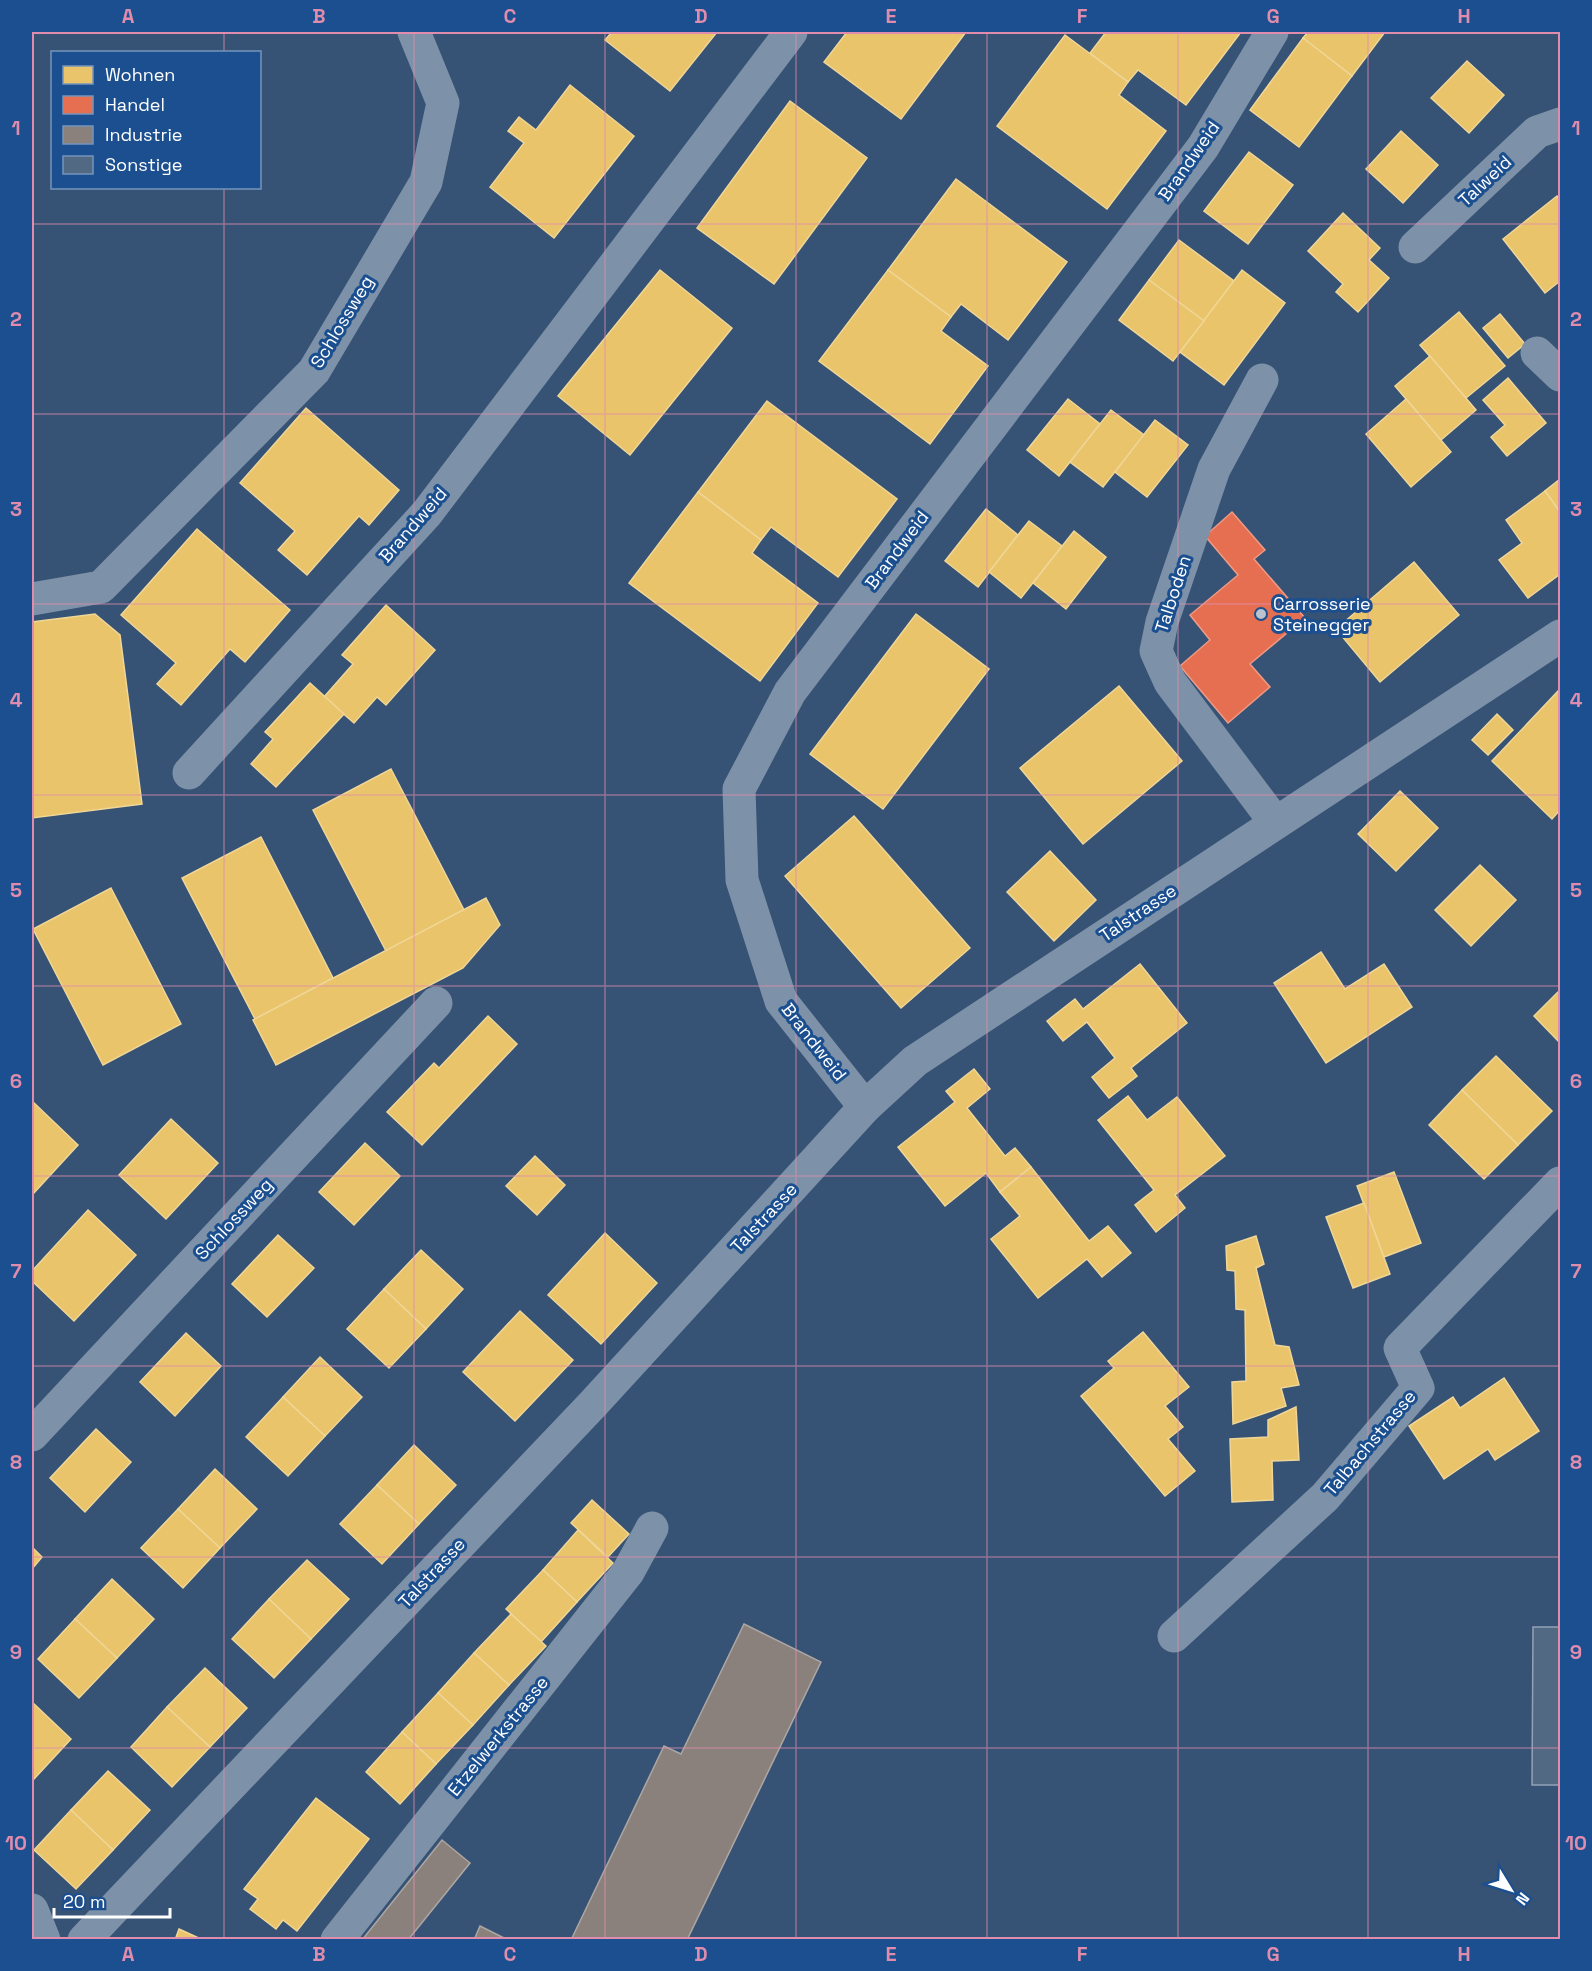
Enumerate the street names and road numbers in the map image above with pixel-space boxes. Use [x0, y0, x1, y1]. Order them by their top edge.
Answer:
street label: Brandweid [1153, 116, 1224, 205]
street label: Talweid [1453, 150, 1516, 211]
street label: Schlossweg [305, 271, 378, 372]
street label: Brandweid [374, 482, 452, 567]
street label: Brandweid [860, 506, 934, 593]
street label: Talboden [1149, 552, 1196, 635]
street label: Talstrasse [1095, 879, 1181, 947]
street label: Brandweid [777, 998, 852, 1085]
street label: Schlossweg [190, 1173, 277, 1264]
street label: Talstrasse [725, 1178, 802, 1258]
street label: Talbachstrasse [1319, 1385, 1421, 1500]
street label: Talstrasse [393, 1533, 470, 1613]
street label: Etzelwerkstrasse [442, 1671, 553, 1800]

